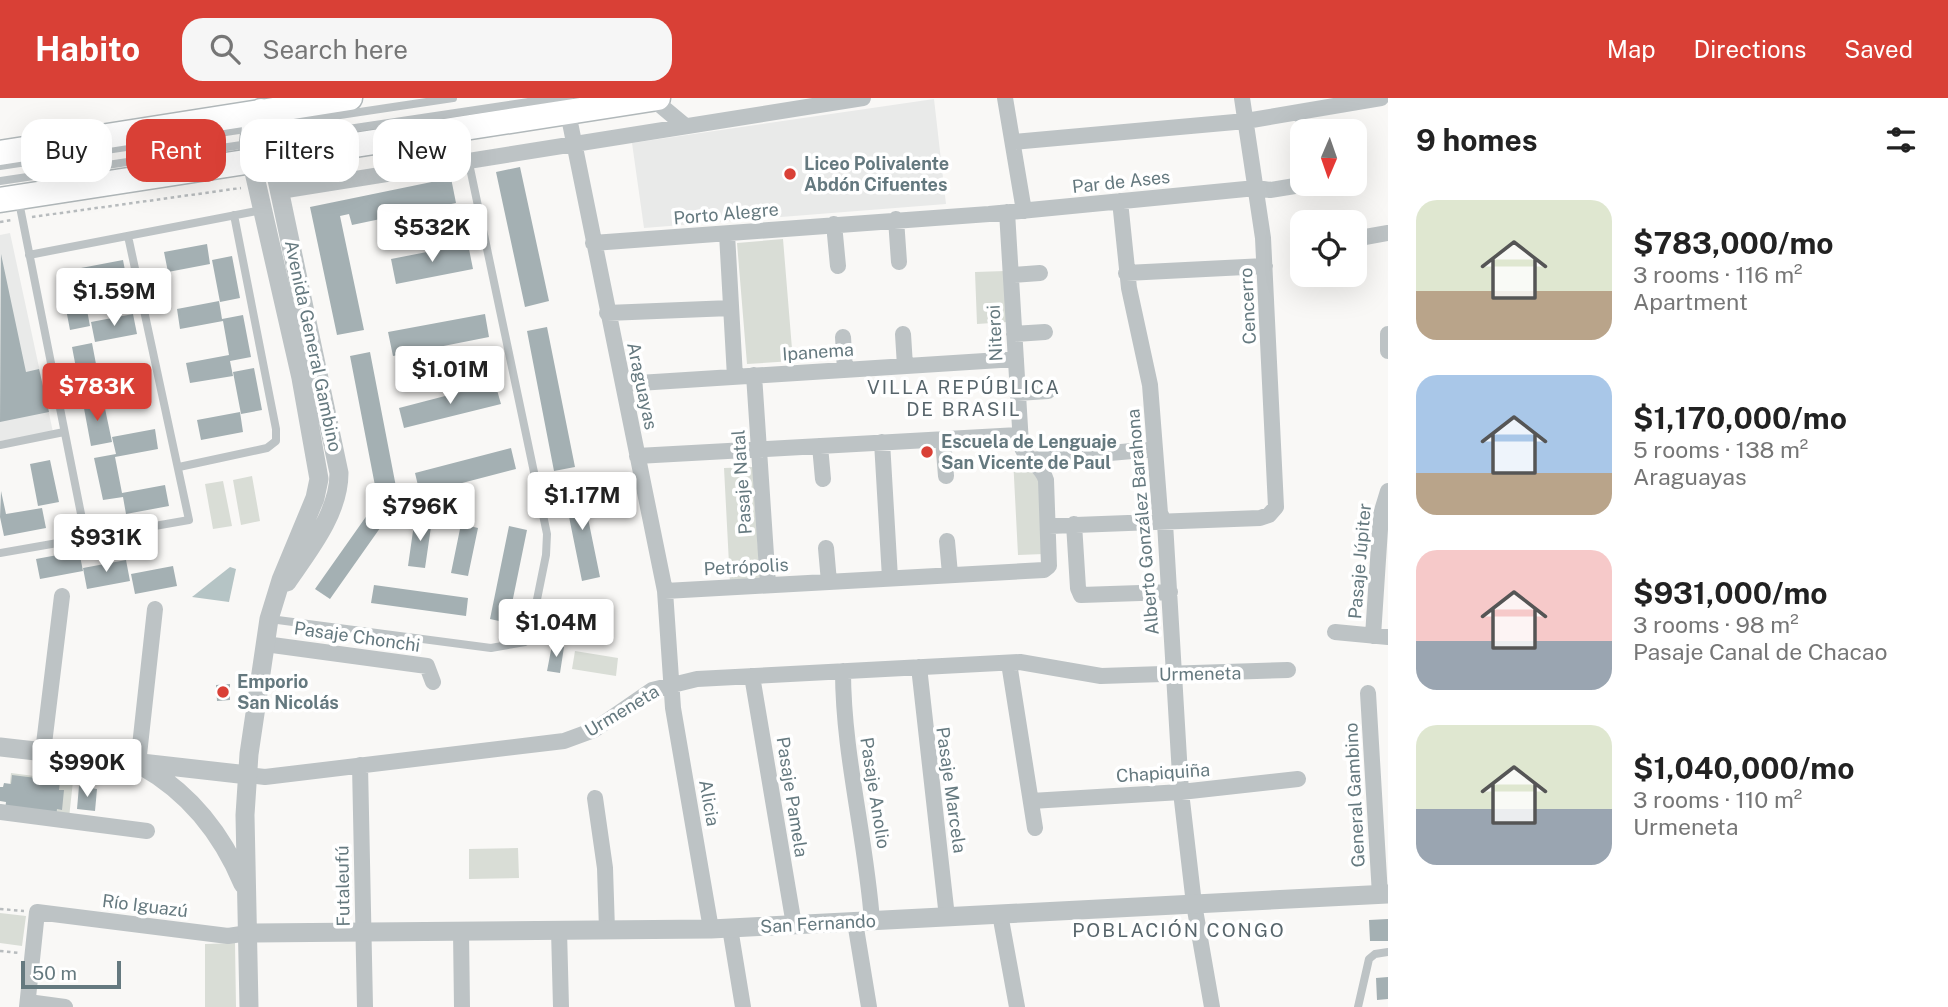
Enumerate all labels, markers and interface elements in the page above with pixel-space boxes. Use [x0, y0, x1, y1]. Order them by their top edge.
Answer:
search box [182, 18, 672, 81]
text: Habito [35, 30, 140, 68]
icon: search [206, 30, 244, 68]
text: Search here [262, 34, 408, 65]
text: Map [1607, 35, 1656, 63]
text: Directions [1694, 35, 1806, 63]
text: Saved [1844, 35, 1913, 63]
chip: Buy [21, 119, 112, 182]
chip: Rent [126, 119, 226, 182]
chip: Filters [240, 119, 359, 182]
chip: New [373, 119, 471, 182]
north arrow [1290, 119, 1367, 196]
map controls [1290, 119, 1367, 287]
icon: filters [1882, 121, 1920, 159]
text: 9 homes [1416, 122, 1538, 158]
place label: Liceo Polivalente Abdón Cifuentes [804, 153, 949, 195]
marker: Liceo Polivalente Abdón Cifuentes [782, 166, 798, 182]
street label: Par de Ases [1071, 166, 1171, 197]
street label: Porto Alegre [672, 198, 780, 229]
pin: $532K [383, 204, 481, 264]
button: locate [1290, 210, 1367, 287]
text: $532K [393, 213, 471, 240]
text: $783,000/mo [1633, 225, 1834, 261]
icon: home [1472, 228, 1556, 312]
street label: Avenida General Gambino [281, 238, 346, 454]
text: 3 rooms · 116 m² [1633, 261, 1803, 288]
street label: Cencerro [1235, 267, 1260, 345]
pin: $1.59M [57, 268, 171, 328]
text: $1.59M [72, 277, 156, 304]
text: Apartment [1633, 288, 1748, 315]
street label: Niteroi [983, 304, 1006, 362]
street label: Ipanema [781, 339, 854, 364]
street label: Araguayas [623, 340, 662, 432]
pin: $1.01M [393, 346, 507, 406]
text: $1.01M [411, 355, 489, 382]
pin: $783K [48, 364, 146, 423]
text: $783K [59, 372, 135, 399]
district label: VILLA REPÚBLICA DE BRASIL [867, 376, 1061, 420]
text: $1,170,000/mo [1633, 400, 1847, 436]
icon: home [1472, 403, 1556, 487]
street label: Alberto González Barahona [1122, 408, 1163, 636]
street label: Pasaje Natal [727, 429, 756, 535]
place label: Escuela de Lenguaje San Vicente de Paul [941, 431, 1117, 473]
text: 5 rooms · 138 m² [1633, 436, 1808, 463]
marker: Escuela de Lenguaje San Vicente de Paul [919, 444, 935, 460]
text: Araguayas [1633, 463, 1747, 490]
pin: $1.17M [525, 472, 639, 532]
text: $1.17M [543, 481, 621, 508]
pin: $796K [371, 484, 469, 543]
text: $796K [382, 492, 458, 519]
street label: Pasaje Júpiter [1344, 502, 1375, 620]
pin: $931K [57, 514, 155, 574]
text: $931K [70, 523, 142, 550]
street label: Petrópolis [703, 554, 789, 579]
text: $931,000/mo [1633, 575, 1828, 611]
icon: home [1472, 578, 1556, 662]
pin: $1.04M [499, 600, 613, 659]
text: $1.04M [515, 608, 597, 635]
text: 3 rooms · 98 m² [1633, 611, 1799, 638]
street label: Pasaje Chonchi [293, 617, 422, 656]
text: Pasaje Canal de Chacao [1633, 638, 1888, 665]
street label: Urmeneta [1159, 662, 1241, 685]
place label: Emporio San Nicolás [237, 671, 339, 713]
street label: Urmeneta [581, 680, 663, 741]
marker: Emporio San Nicolás [215, 684, 231, 700]
street label: General Gambino [1340, 722, 1369, 868]
street label: Pasaje Marcela [932, 725, 971, 854]
street label: Pasaje Pamela [773, 735, 812, 859]
street label: Pasaje Anolio [856, 736, 895, 850]
pin: $990K [38, 740, 136, 799]
text: $990K [48, 748, 126, 775]
text: $1,040,000/mo [1633, 750, 1855, 786]
icon: home [1472, 753, 1556, 837]
street label: Chapiquiña [1115, 759, 1211, 786]
street label: Alicia [695, 778, 724, 828]
text: 3 rooms · 110 m² [1633, 786, 1802, 813]
text: Urmeneta [1633, 813, 1738, 840]
street label: Futaleufú [331, 845, 354, 927]
street label: Río Iguazú [101, 890, 189, 921]
street label: San Fernando [760, 910, 876, 937]
district label: POBLACIÓN CONGO [1072, 919, 1286, 941]
scale bar [21, 958, 121, 990]
text: 50 m [32, 962, 77, 984]

